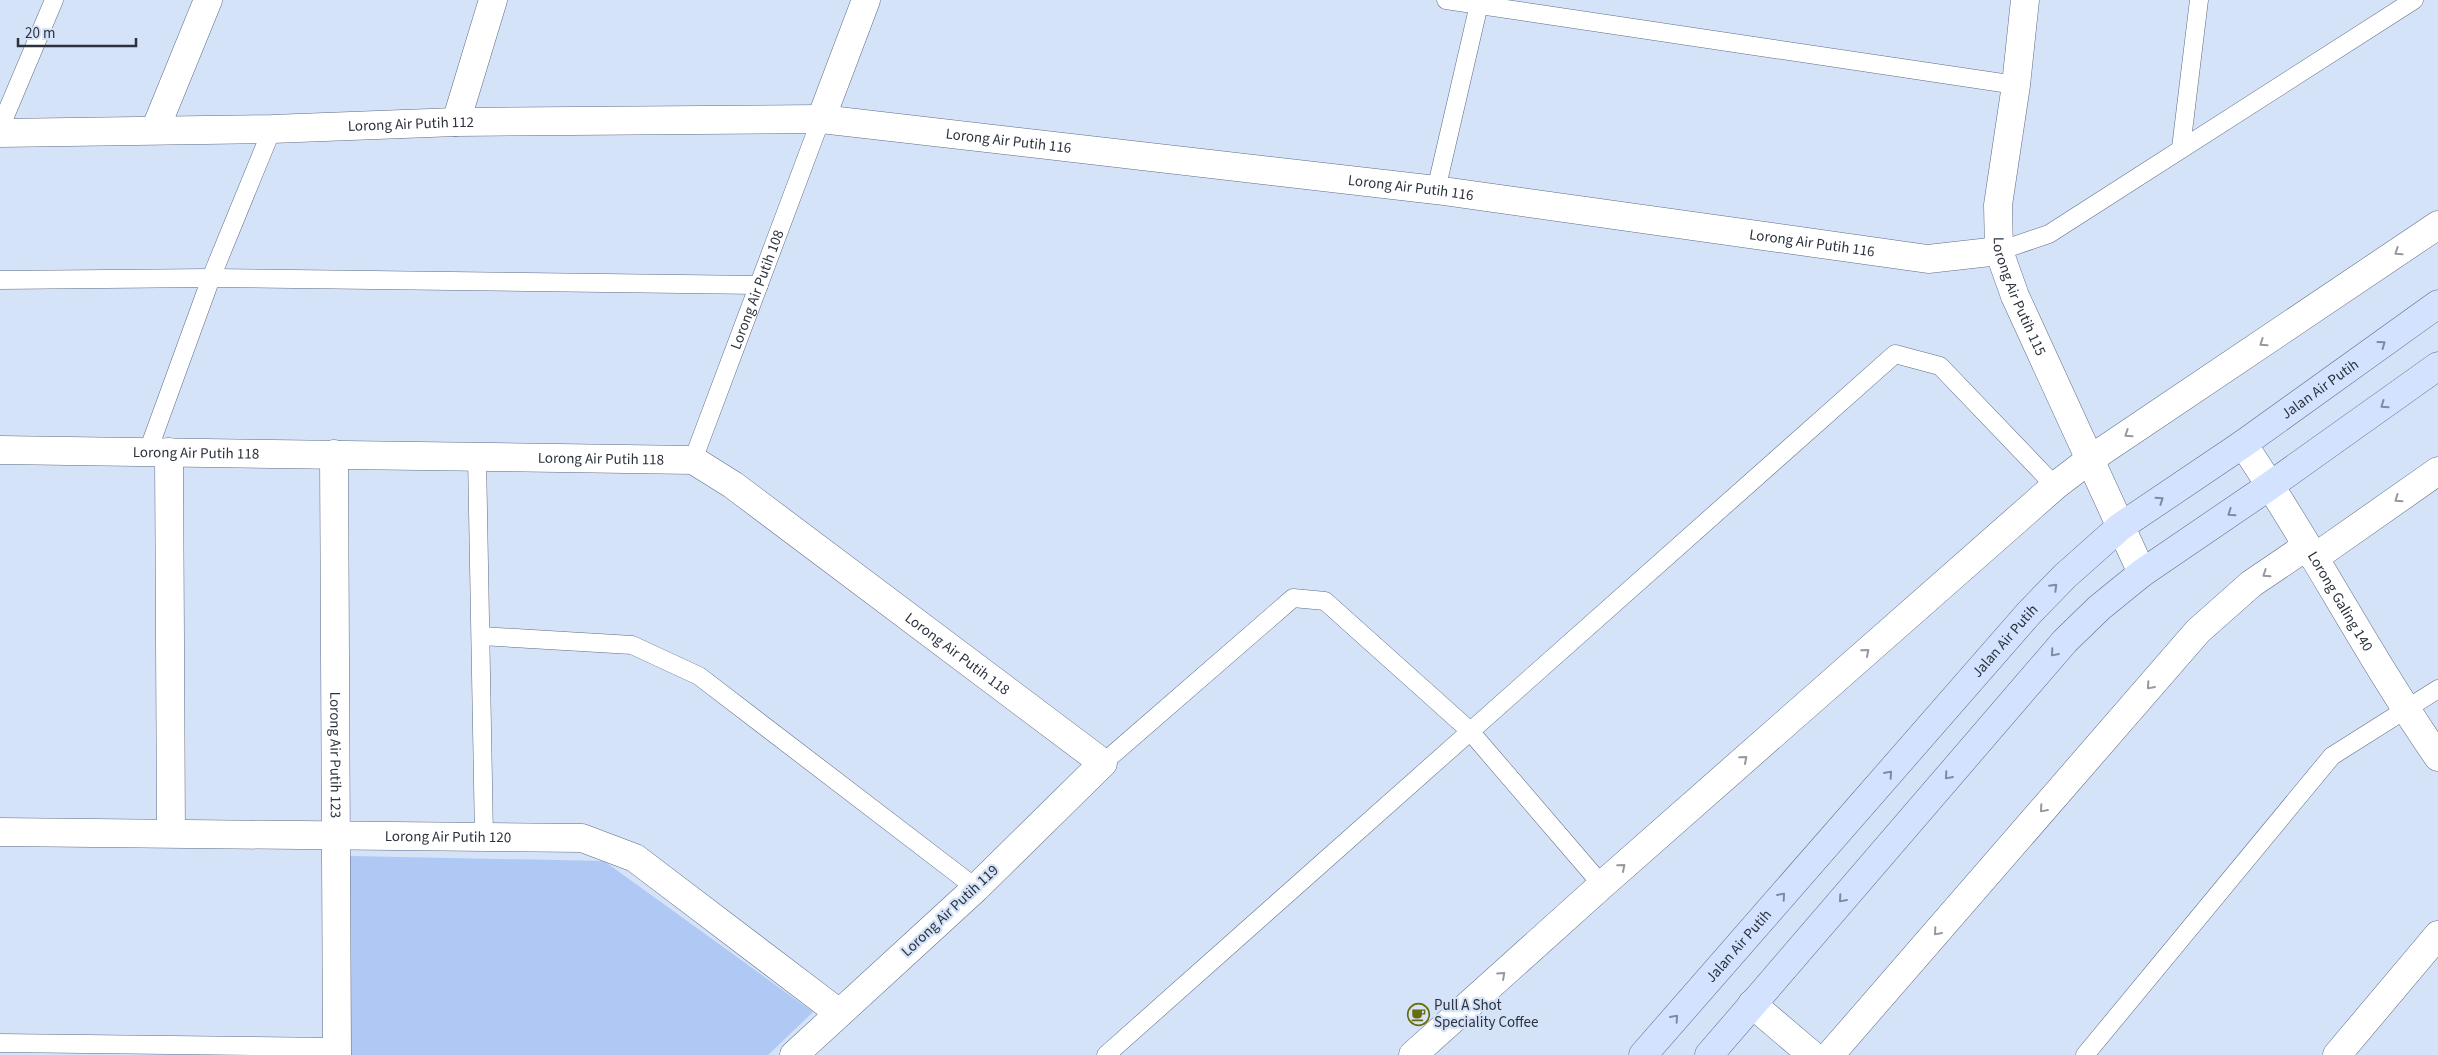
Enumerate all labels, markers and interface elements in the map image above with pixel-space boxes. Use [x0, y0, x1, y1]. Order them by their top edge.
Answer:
scale bar [18, 15, 135, 47]
text: 20 m [25, 23, 55, 44]
street label: Lorong Air Putih 112 [347, 111, 474, 137]
street label: Lorong Air Putih 116 [945, 123, 1073, 158]
street label: Lorong Air Putih 116 [1347, 169, 1475, 206]
street label: Lorong Air Putih 116 [1748, 224, 1876, 262]
street label: Lorong Air Putih 108 [725, 227, 789, 352]
street label: Lorong Air Putih 115 [1988, 237, 2051, 359]
one-way arrow [2394, 246, 2403, 255]
one-way arrow [2259, 337, 2269, 346]
one-way arrow [2377, 341, 2386, 350]
street label: Jalan Air Putih [2277, 354, 2363, 424]
one-way arrow [2380, 399, 2390, 408]
one-way arrow [2124, 428, 2134, 437]
street label: Lorong Air Putih 118 [133, 441, 259, 464]
street label: Lorong Air Putih 118 [538, 447, 664, 470]
one-way arrow [2394, 493, 2404, 502]
one-way arrow [2154, 497, 2164, 506]
one-way arrow [2227, 506, 2236, 516]
street label: Lorong Galing 140 [2303, 547, 2378, 655]
one-way arrow [2263, 568, 2272, 577]
one-way arrow [2049, 583, 2058, 592]
street label: Jalan Air Putih [1967, 599, 2043, 682]
street label: Lorong Air Putih 118 [901, 607, 1014, 700]
one-way arrow [2051, 647, 2060, 656]
one-way arrow [1861, 649, 1870, 658]
one-way arrow [2147, 680, 2156, 689]
street label: Lorong Air Putih 123 [325, 692, 346, 818]
one-way arrow [1739, 756, 1748, 765]
one-way arrow [1883, 770, 1892, 779]
one-way arrow [1945, 770, 1954, 779]
one-way arrow [2040, 803, 2049, 812]
street label: Lorong Air Putih 120 [385, 825, 511, 848]
street label: Lorong Air Putih 119 [897, 860, 1003, 962]
one-way arrow [1617, 864, 1626, 873]
one-way arrow [1776, 893, 1784, 902]
one-way arrow [1839, 894, 1848, 903]
street label: Jalan Air Putih [1701, 905, 1776, 987]
one-way arrow [1934, 926, 1943, 935]
one-way arrow [1496, 972, 1505, 981]
place label: Pull A Shot Speciality Coffee [1434, 995, 1539, 1033]
cafe icon: Pull A Shot Speciality Coffee [1406, 1002, 1430, 1026]
one-way arrow [1669, 1015, 1678, 1024]

